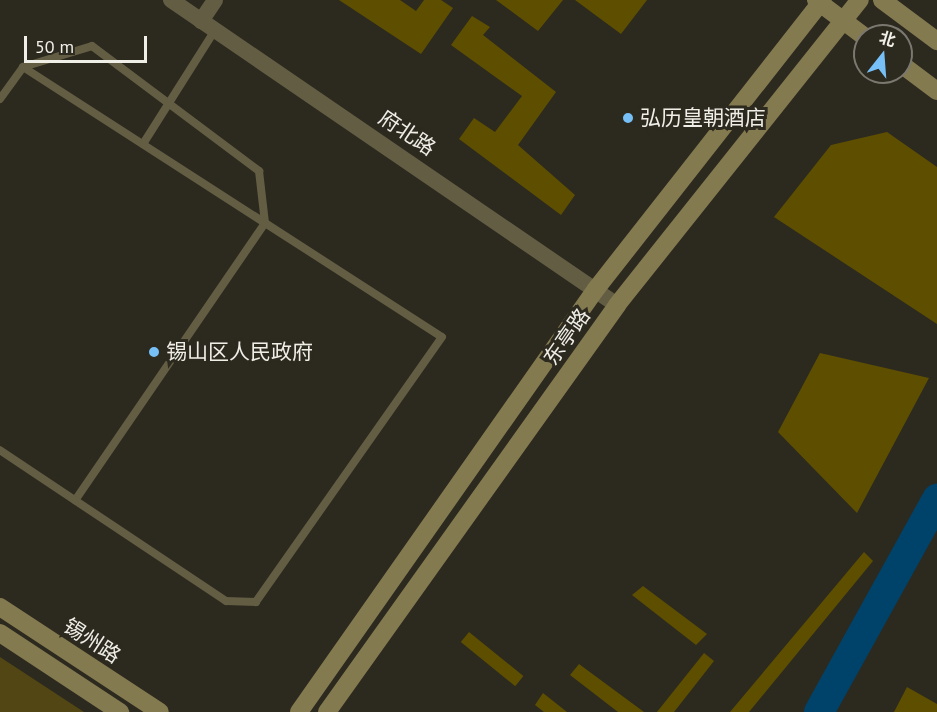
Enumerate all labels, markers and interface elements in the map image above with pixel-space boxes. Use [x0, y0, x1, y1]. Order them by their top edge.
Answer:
scale bar [27, 24, 150, 62]
north arrow [853, 24, 913, 84]
text: 北 [877, 27, 898, 51]
text: 50 m [35, 35, 74, 58]
street label: 府北路 [374, 105, 440, 161]
place label: 弘历皇朝酒店 [640, 105, 766, 131]
marker: 弘历皇朝酒店 [621, 111, 635, 125]
street label: 东亭路 [539, 304, 595, 370]
place label: 锡山区人民政府 [166, 339, 313, 365]
marker: 锡山区人民政府 [147, 345, 161, 359]
street label: 锡州路 [59, 613, 125, 669]

